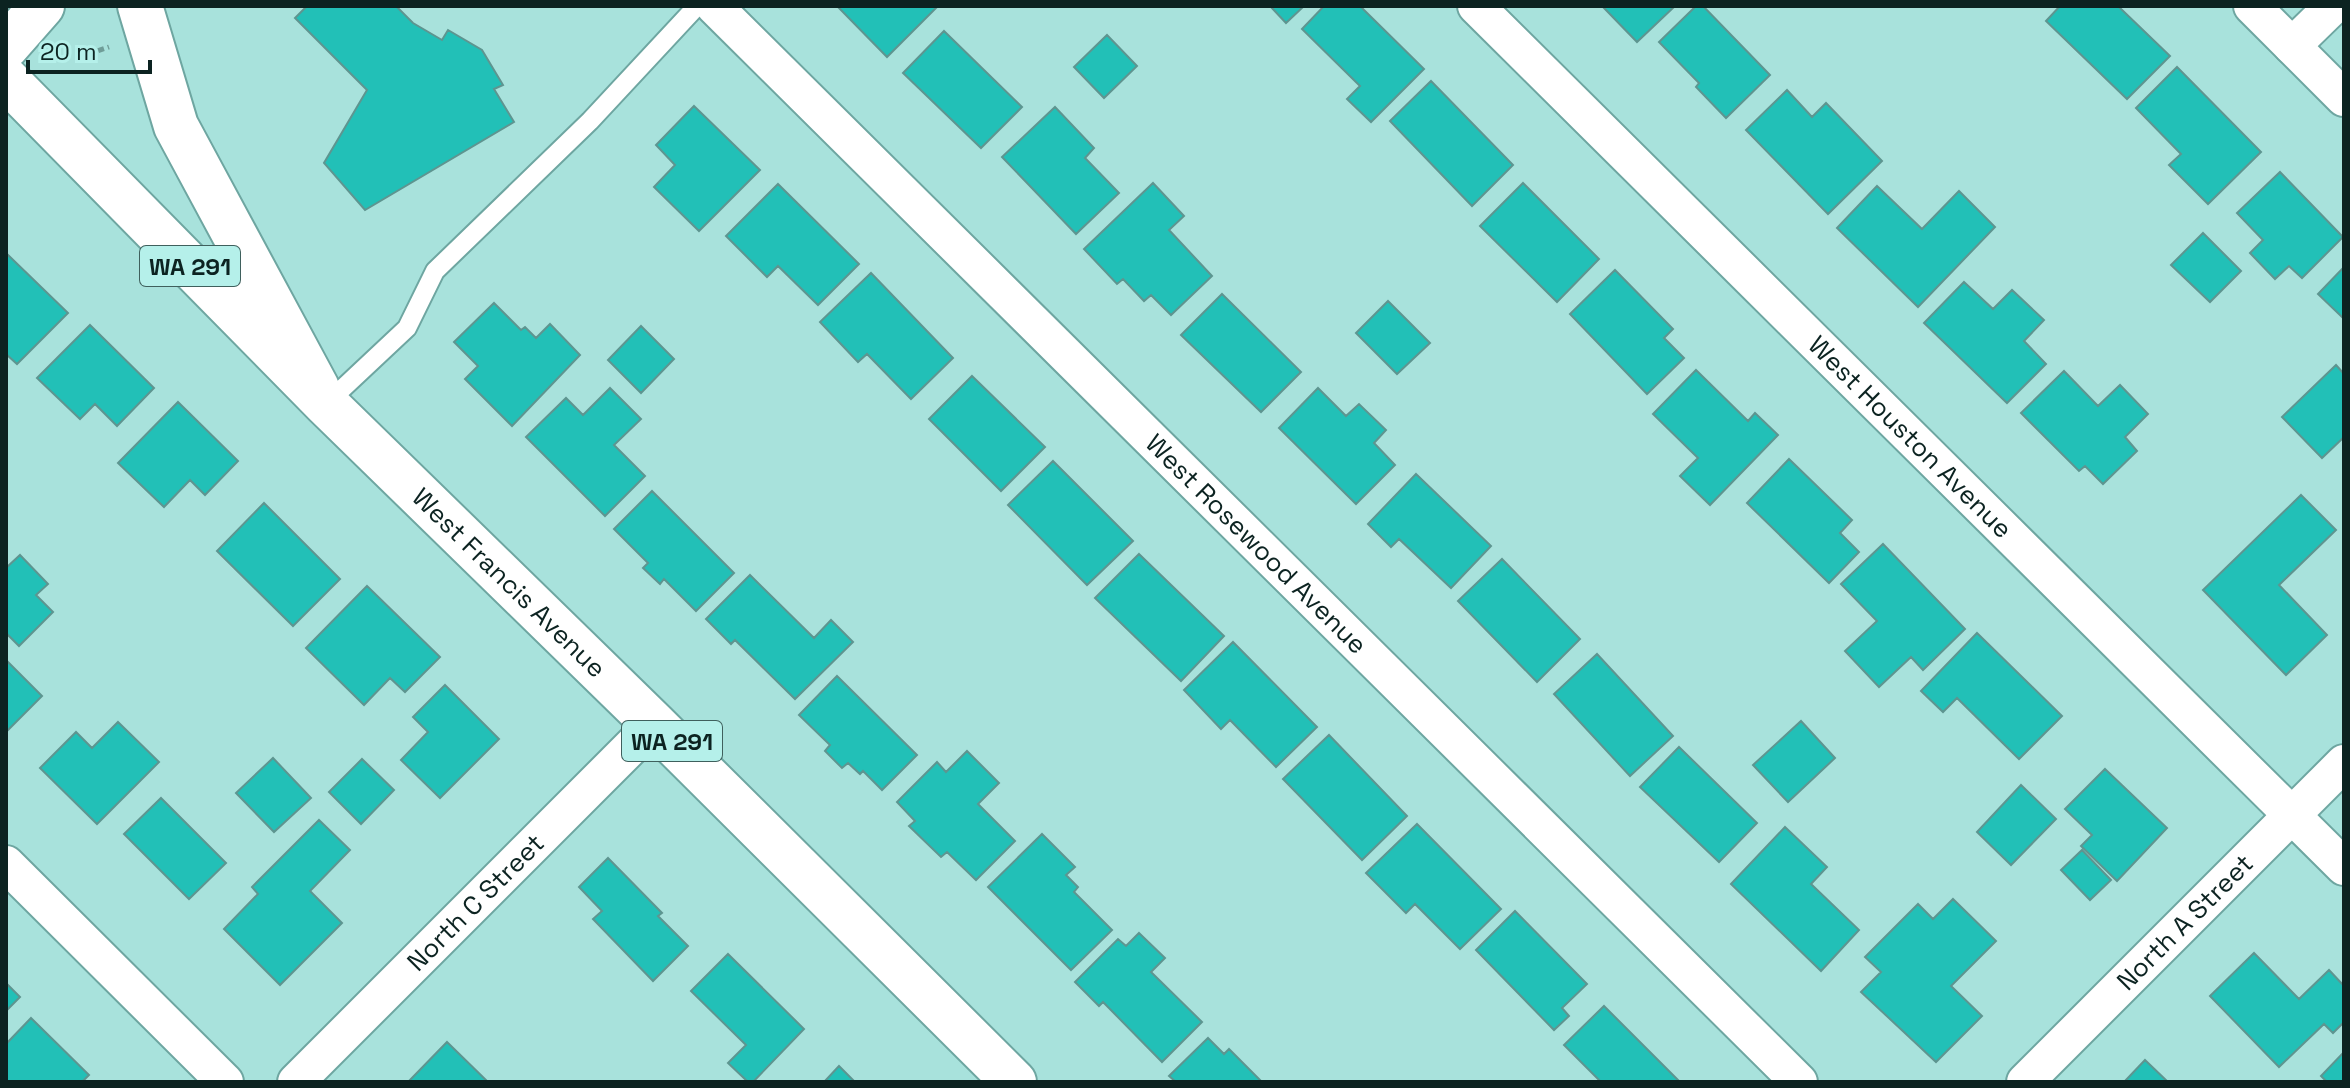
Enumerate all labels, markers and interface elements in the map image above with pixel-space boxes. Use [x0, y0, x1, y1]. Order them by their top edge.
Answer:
scale bar [28, 24, 150, 74]
text: 20 m [40, 36, 97, 67]
road number: WA 291 [140, 246, 240, 286]
street label: West Houston Avenue [1801, 328, 2020, 546]
street label: West Rosewood Avenue [1138, 427, 1375, 661]
street label: West Francis Avenue [405, 480, 613, 685]
road number: WA 291 [622, 721, 722, 761]
street label: North C Street [400, 826, 552, 978]
street label: North A Street [2109, 847, 2260, 998]

